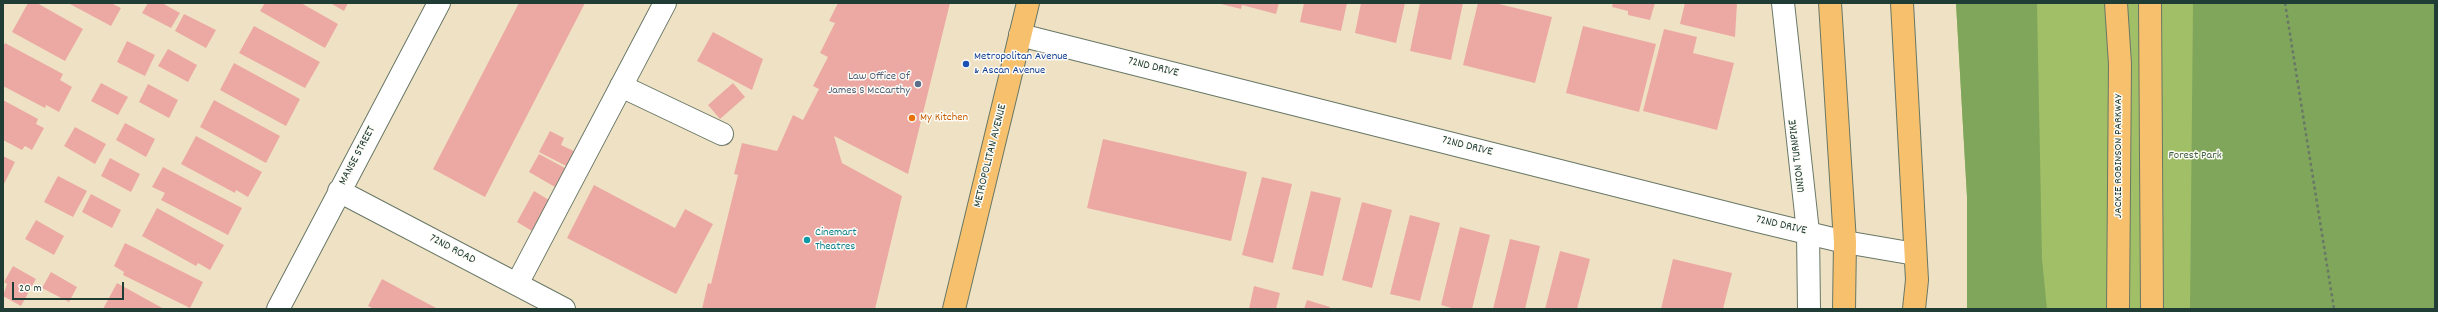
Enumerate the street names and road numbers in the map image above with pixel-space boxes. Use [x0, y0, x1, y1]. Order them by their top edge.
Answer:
street label: 72ND DRIVE [1126, 55, 1180, 81]
street label: JACKIE ROBINSON PARKWAY [2112, 94, 2126, 218]
street label: METROPOLITAN AVENUE [971, 103, 1011, 209]
street label: UNION TURNPIKE [1786, 119, 1810, 193]
street label: MANSE STREET [336, 124, 380, 188]
street label: 72ND DRIVE [1440, 134, 1494, 160]
street label: 72ND DRIVE [1754, 213, 1808, 239]
street label: 72ND ROAD [426, 232, 478, 268]

